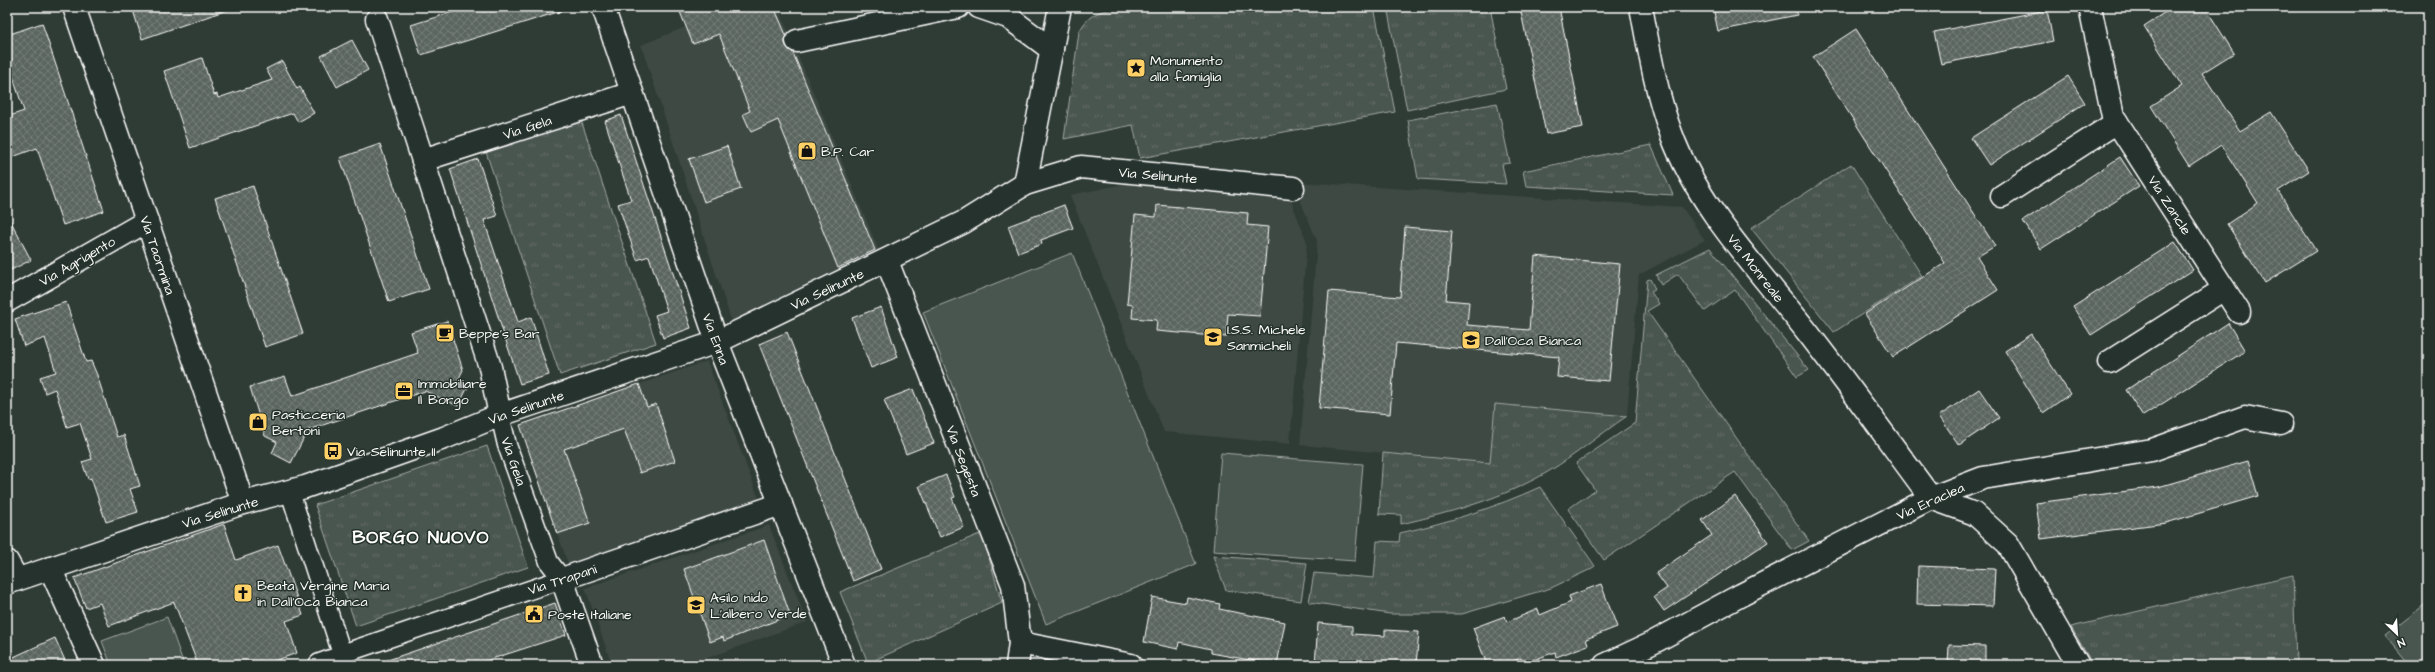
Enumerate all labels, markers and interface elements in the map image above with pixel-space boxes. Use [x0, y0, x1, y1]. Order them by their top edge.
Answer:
place label: Monumento alla famiglia [1150, 51, 1223, 87]
place icon: Monumento alla famiglia [1125, 57, 1147, 79]
street label: Via Gela [500, 111, 554, 145]
shop icon: B.P. Car [796, 140, 818, 162]
place label: B.P. Car [821, 142, 874, 162]
street label: Via Selinunte [1118, 163, 1198, 189]
street label: Via Zancle [2142, 172, 2196, 240]
street label: Via Taormina [134, 213, 180, 297]
street label: Via Monreale [1722, 230, 1789, 308]
street label: Via Agrigento [36, 232, 119, 292]
street label: Via Selinunte [787, 264, 868, 316]
street label: Via Enna [697, 311, 734, 368]
place label: I.S.S. Michele Sanmicheli [1227, 320, 1306, 356]
cafe icon: Beppe's Bar [434, 322, 456, 344]
place label: Beppe's Bar [459, 324, 540, 344]
school or university icon: I.S.S. Michele Sanmicheli [1202, 326, 1224, 348]
school or university icon: Dall'Oca Bianca [1460, 329, 1482, 351]
place label: Dall'Oca Bianca [1485, 331, 1581, 351]
place label: Immobiliare Il Borgo [418, 374, 487, 410]
office icon: Immobiliare Il Borgo [393, 380, 415, 402]
street label: Via Selinunte [486, 386, 567, 430]
place label: Pasticceria Bertoni [272, 405, 345, 441]
shop icon: Pasticceria Bertoni [247, 411, 269, 433]
street label: Via Segesta [940, 423, 986, 500]
street label: Via Gela [495, 434, 531, 488]
bus stop icon: Via Selinunte II [322, 440, 344, 462]
place label: Via Selinunte II [347, 442, 436, 462]
street label: Via Eraclea [1893, 478, 1968, 526]
street label: Via Selinunte [180, 492, 261, 534]
district label: BORGO NUOVO [352, 525, 490, 550]
street label: Via Trapani [525, 559, 599, 600]
place label: Beata Vergine Maria in Dall'Oca Bianca [257, 576, 389, 612]
church icon: Beata Vergine Maria in Dall'Oca Bianca [232, 582, 254, 604]
place label: Asilo nido L'albero Verde [710, 588, 807, 624]
school or university icon: Asilo nido L'albero Verde [685, 594, 707, 616]
public building icon: Poste Italiane [523, 603, 545, 625]
place label: Poste Italiane [548, 605, 632, 625]
north arrow [2377, 614, 2417, 654]
text: N [2395, 634, 2407, 651]

